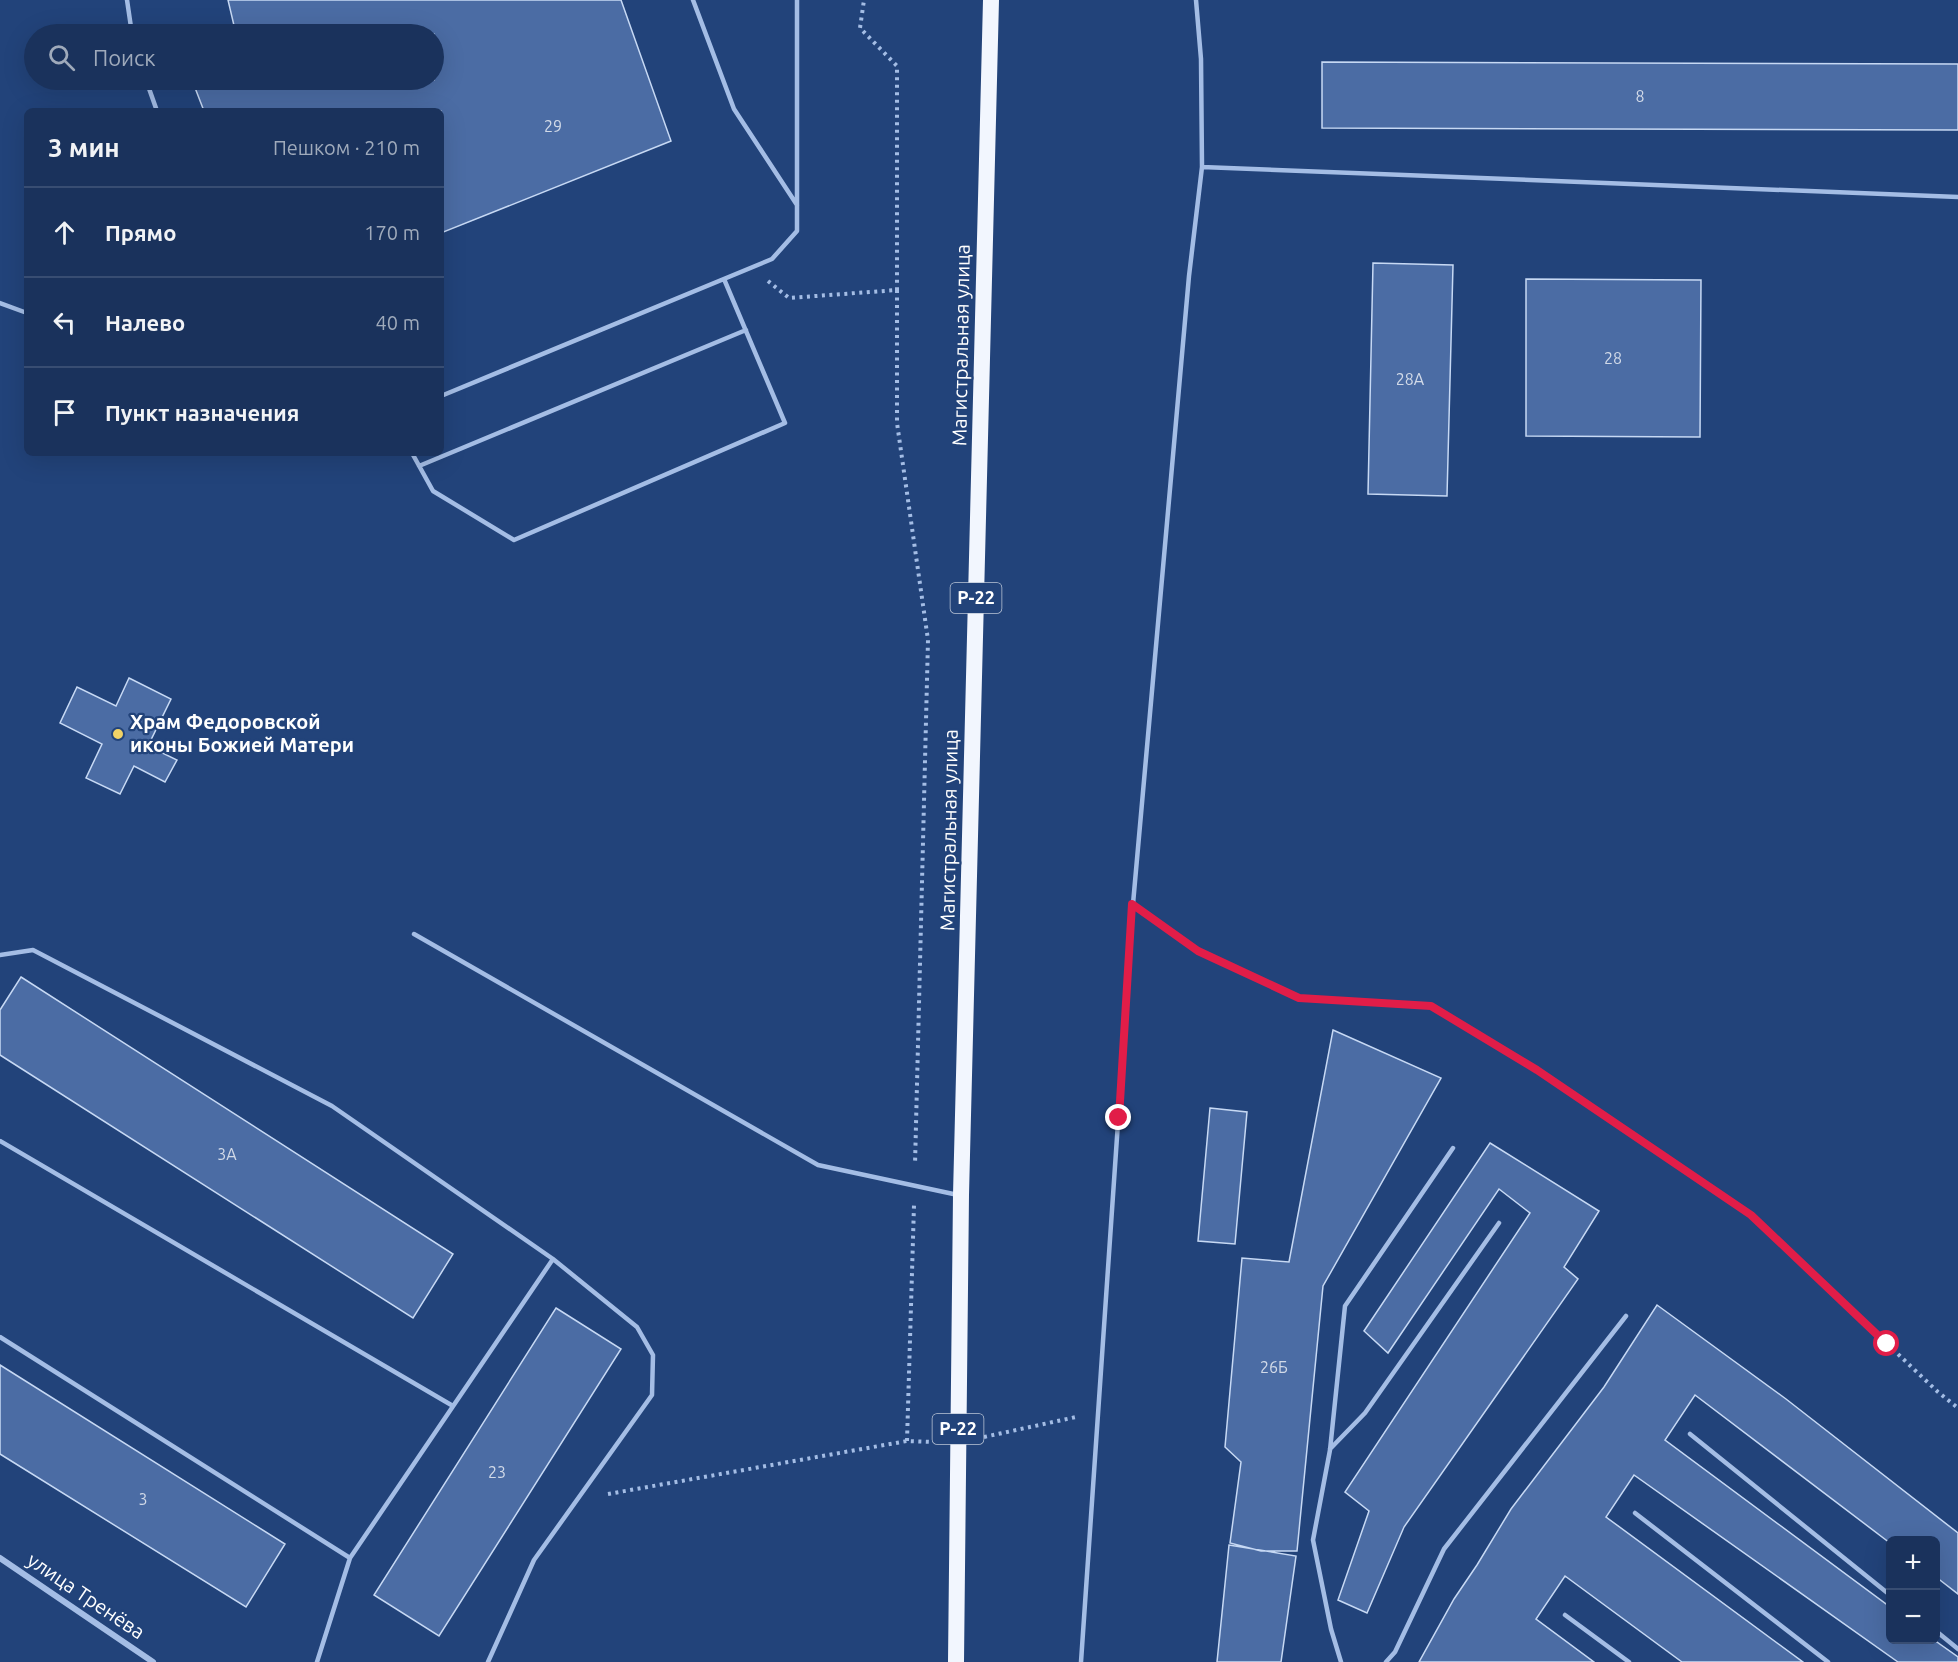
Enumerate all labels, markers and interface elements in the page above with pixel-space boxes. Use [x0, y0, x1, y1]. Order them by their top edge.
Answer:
search box [24, 24, 444, 90]
icon: search [45, 41, 78, 74]
text: Поиск [93, 45, 156, 70]
house number: 8 [1635, 87, 1645, 105]
house number: 29 [544, 117, 562, 135]
text: 3 мин [48, 133, 120, 162]
text: Пешком · 210 m [273, 136, 420, 159]
icon: ahead [48, 216, 81, 249]
text: Прямо [105, 220, 176, 245]
text: 170 m [364, 221, 420, 244]
street label: Магистральная улица [947, 244, 974, 446]
icon: left [48, 306, 81, 339]
text: Налево [105, 310, 185, 335]
text: 40 m [376, 311, 420, 334]
house number: 28 [1604, 349, 1622, 367]
house number: 28А [1396, 370, 1425, 388]
icon: arrive [48, 396, 81, 429]
text: Пункт назначения [105, 400, 299, 425]
road number: Р-22 [950, 583, 1002, 613]
place label: Храм Федоровской иконы Божией Матери [130, 710, 354, 756]
marker: Храм Федоровской иконы Божией Матери [111, 727, 125, 741]
street label: Магистральная улица [935, 729, 962, 931]
route end [1105, 1104, 1131, 1130]
house number: 3А [217, 1145, 237, 1163]
route start [1873, 1330, 1899, 1356]
house number: 26Б [1260, 1358, 1288, 1376]
road number: Р-22 [932, 1414, 984, 1444]
house number: 23 [488, 1463, 506, 1481]
house number: 3 [138, 1490, 148, 1508]
map controls [1886, 1536, 1940, 1644]
button: + [1886, 1536, 1940, 1590]
street label: улица Тренёва [23, 1548, 149, 1643]
button: − [1886, 1590, 1940, 1644]

